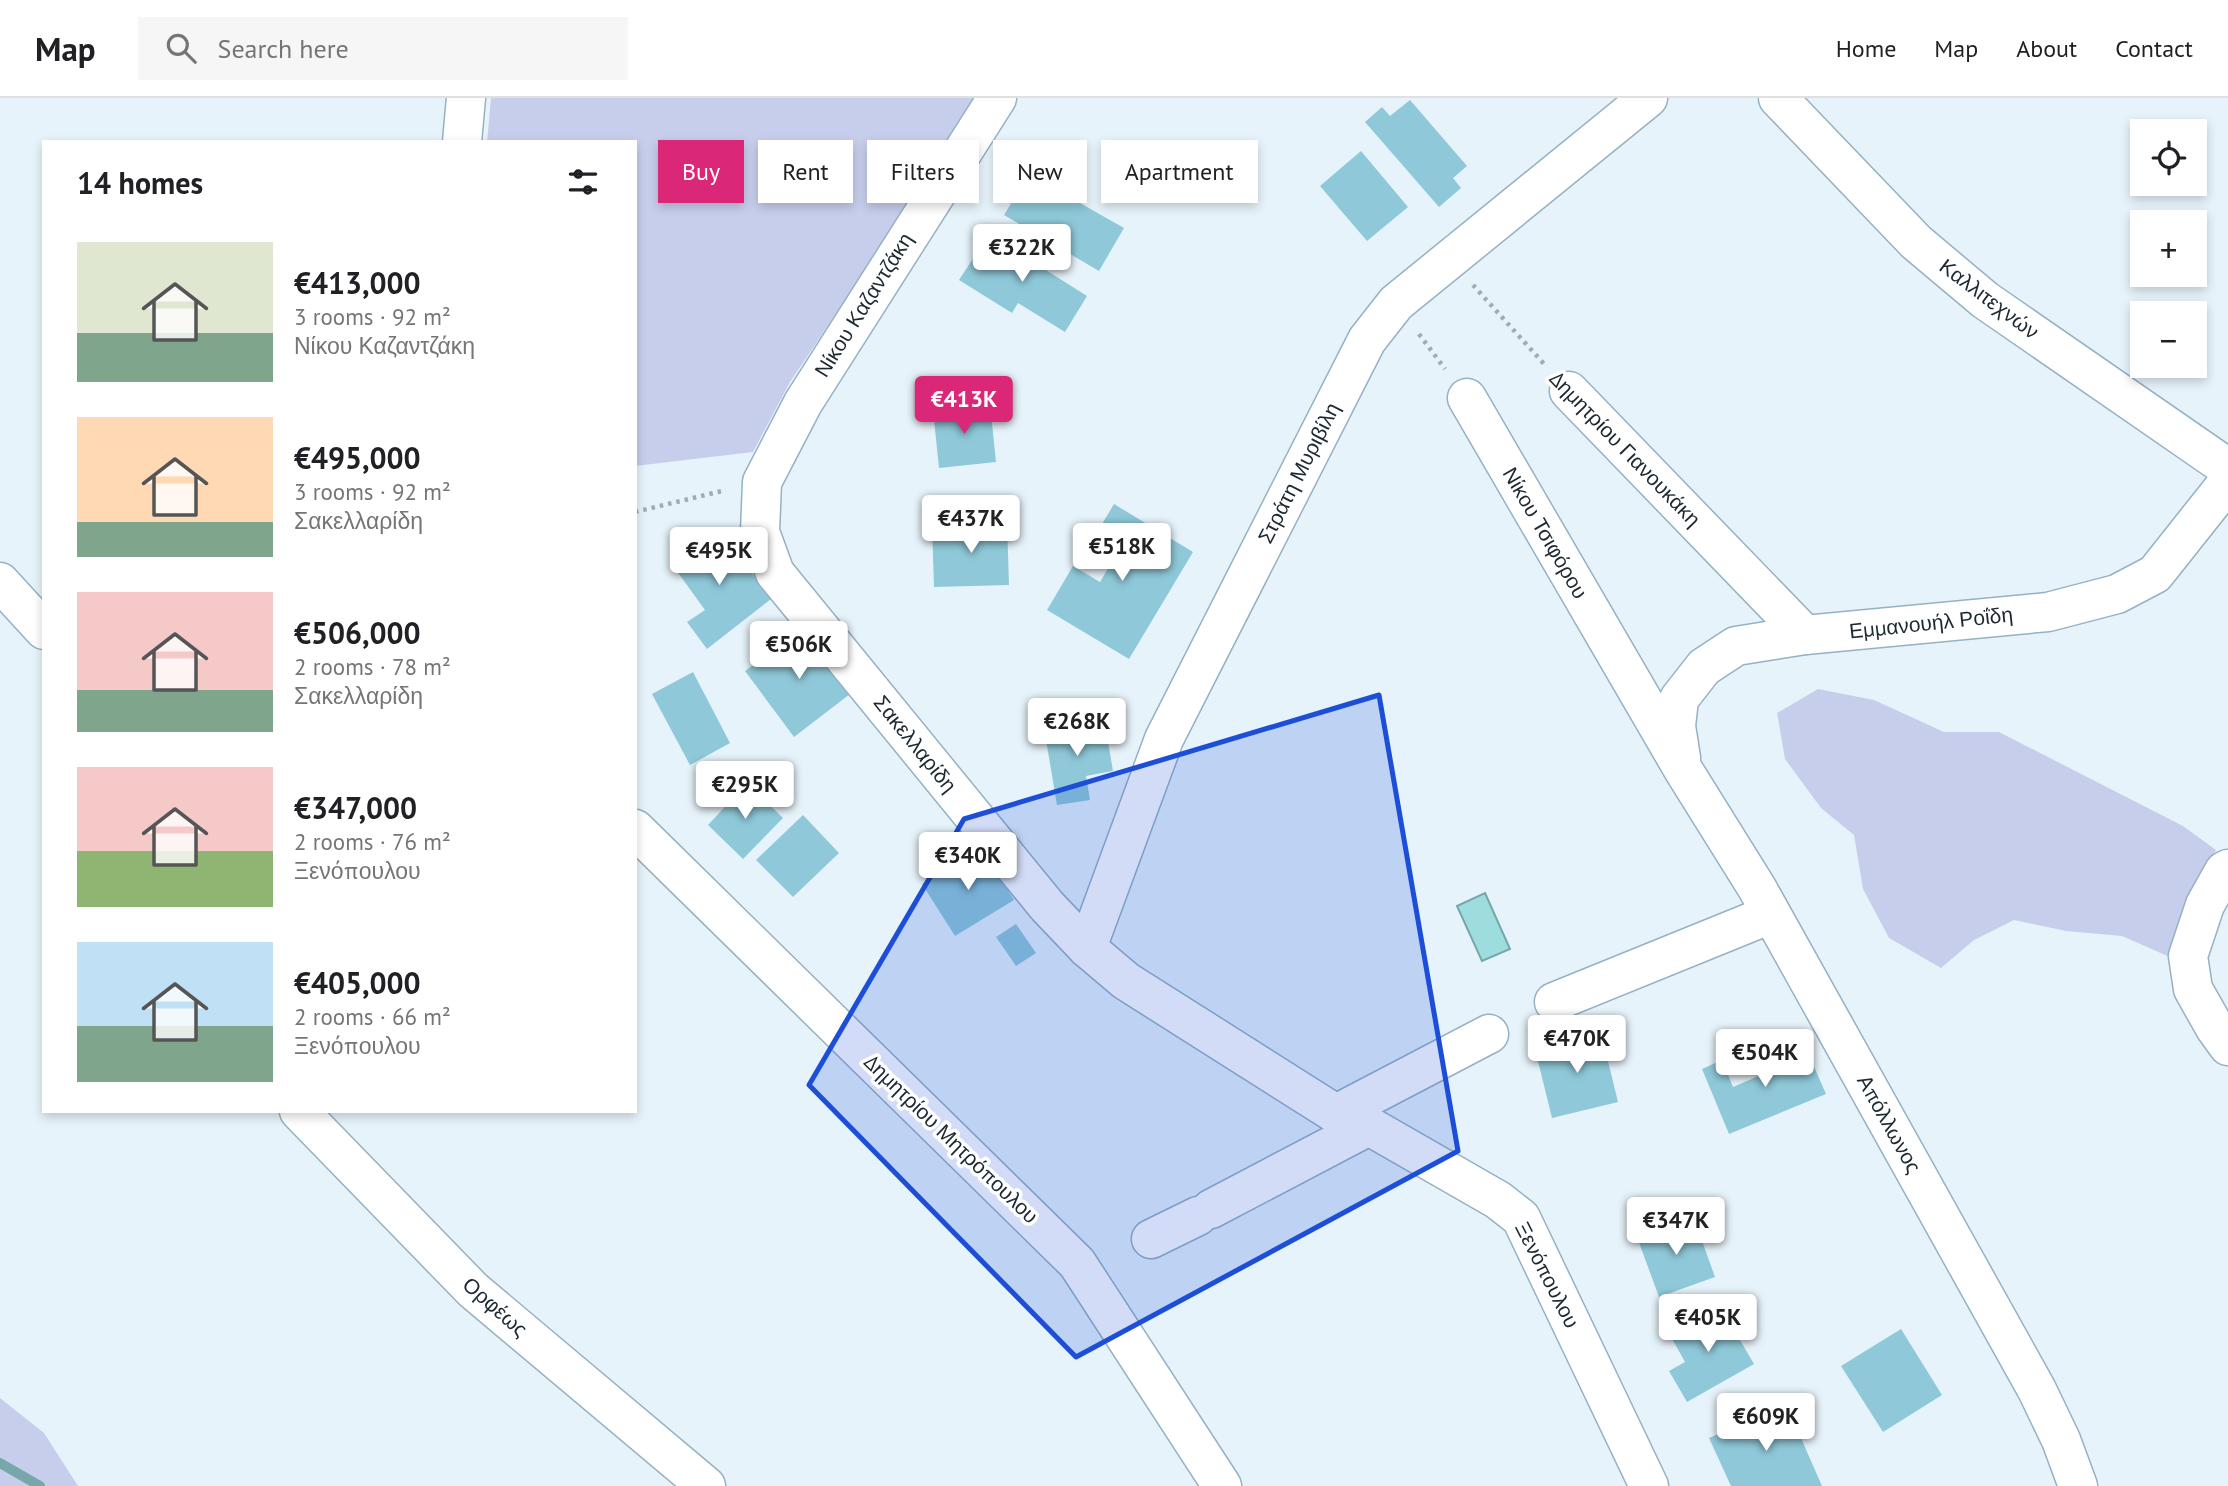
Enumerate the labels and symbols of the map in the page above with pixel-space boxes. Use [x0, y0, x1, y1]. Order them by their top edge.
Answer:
pin: €322K [973, 225, 1071, 284]
street label: Νίκου Καζαντζάκη [808, 227, 919, 382]
street label: Καλλιτεχνών [1934, 252, 2044, 345]
street label: Δημητρίου Γιανουκάκη [1544, 365, 1707, 532]
pin: €413K [915, 376, 1013, 436]
street label: Στράτη Μυριβίλη [1251, 398, 1346, 548]
street label: Νίκου Τσιφόρου [1497, 462, 1594, 603]
pin: €437K [922, 496, 1020, 555]
pin: €518K [1073, 524, 1171, 583]
pin: €495K [670, 528, 768, 587]
street label: Εμμανουήλ Ροΐδη [1848, 600, 2014, 645]
pin: €506K [750, 622, 848, 681]
street label: Σακελλαρίδη [868, 689, 963, 798]
pin: €268K [1028, 698, 1126, 758]
pin: €295K [696, 762, 794, 821]
pin: €340K [919, 832, 1017, 892]
pin: €470K [1528, 1016, 1626, 1075]
pin: €504K [1716, 1030, 1814, 1089]
street label: Δημητρίου Μητρόπουλου [858, 1048, 1044, 1229]
street label: Απόλλωνος [1851, 1070, 1928, 1178]
pin: €347K [1627, 1198, 1725, 1257]
street label: Ξενόπουλου [1509, 1217, 1586, 1332]
street label: Ορφέως [457, 1271, 534, 1342]
pin: €405K [1659, 1294, 1757, 1354]
pin: €609K [1717, 1394, 1815, 1453]

